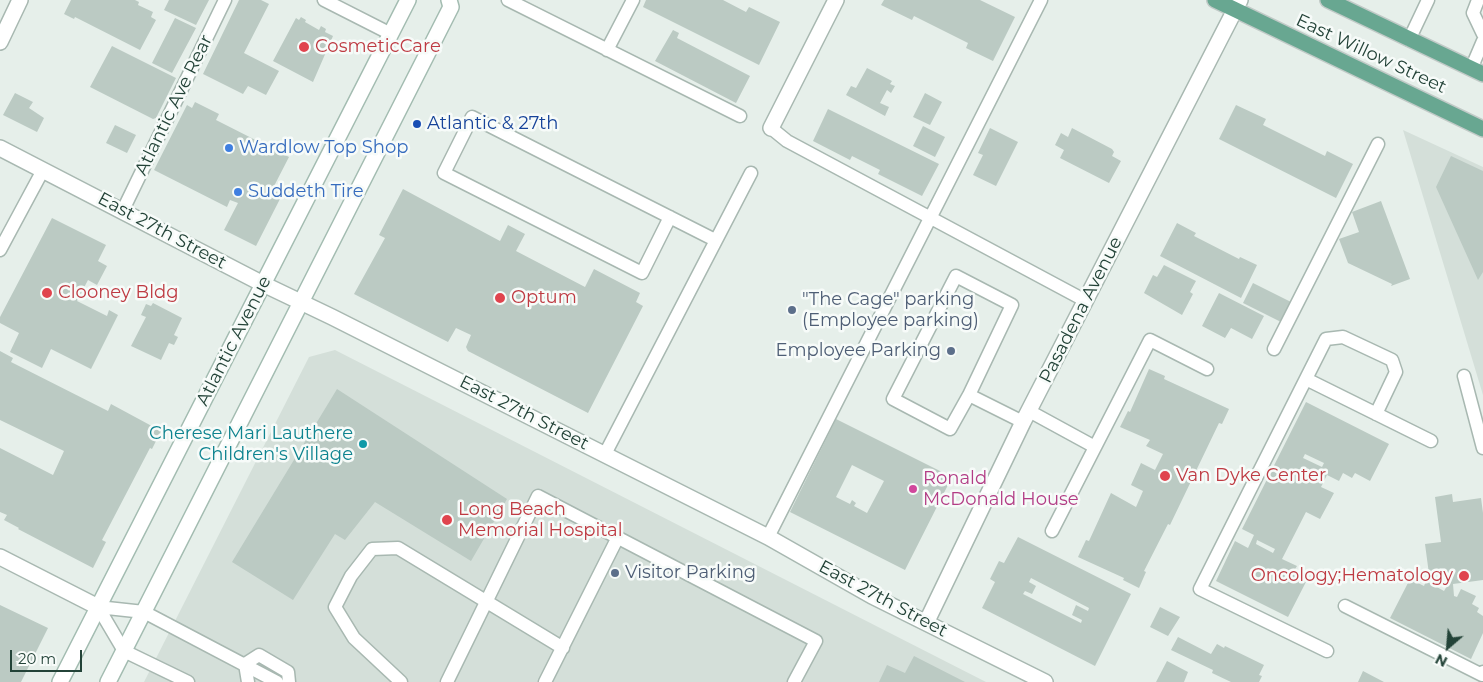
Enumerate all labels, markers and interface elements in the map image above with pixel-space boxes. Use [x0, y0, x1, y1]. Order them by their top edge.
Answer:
street label: East Willow Street [1292, 10, 1450, 98]
street label: Atlantic Ave Rear [131, 31, 217, 179]
place label: CosmeticCare [315, 36, 441, 58]
marker: CosmeticCare [297, 40, 311, 54]
place label: Atlantic & 27th [427, 113, 559, 135]
marker: Atlantic & 27th [411, 118, 423, 130]
place label: Wardlow Top Shop [239, 137, 408, 159]
marker: Wardlow Top Shop [223, 142, 235, 154]
place label: Suddeth Tire [248, 181, 364, 203]
marker: Suddeth Tire [232, 186, 244, 198]
street label: East 27th Street [94, 188, 230, 274]
street label: Pasadena Avenue [1035, 233, 1127, 387]
street label: Atlantic Avenue [192, 273, 276, 409]
place label: Clooney Bldg [58, 282, 179, 304]
marker: Clooney Bldg [40, 286, 54, 300]
place label: Optum [511, 287, 577, 309]
place label: "The Cage" parking (Employee parking) [802, 289, 979, 332]
marker: Optum [493, 291, 507, 305]
marker: "The Cage" parking (Employee parking) [786, 304, 798, 316]
place label: Employee Parking [775, 340, 941, 362]
marker: Employee Parking [945, 345, 957, 357]
street label: East 27th Street [456, 371, 592, 455]
place label: Cherese Mari Lauthere Children's Village [149, 423, 353, 466]
marker: Cherese Mari Lauthere Children's Village [357, 438, 369, 450]
place label: Van Dyke Center [1176, 465, 1326, 487]
place label: Ronald McDonald House [923, 468, 1079, 510]
marker: Van Dyke Center [1158, 469, 1172, 483]
marker: Ronald McDonald House [907, 483, 919, 495]
place label: Long Beach Memorial Hospital [458, 499, 623, 542]
marker: Long Beach Memorial Hospital [440, 513, 454, 527]
street label: East 27th Street [815, 556, 951, 642]
place label: Visitor Parking [625, 562, 756, 584]
place label: Oncology;Hematology [1251, 565, 1453, 587]
marker: Visitor Parking [609, 567, 621, 579]
marker: Oncology;Hematology [1457, 569, 1471, 583]
north arrow [1423, 622, 1473, 672]
scale bar [12, 640, 85, 672]
text: 20 m [18, 649, 56, 668]
text: N [1432, 650, 1450, 671]

